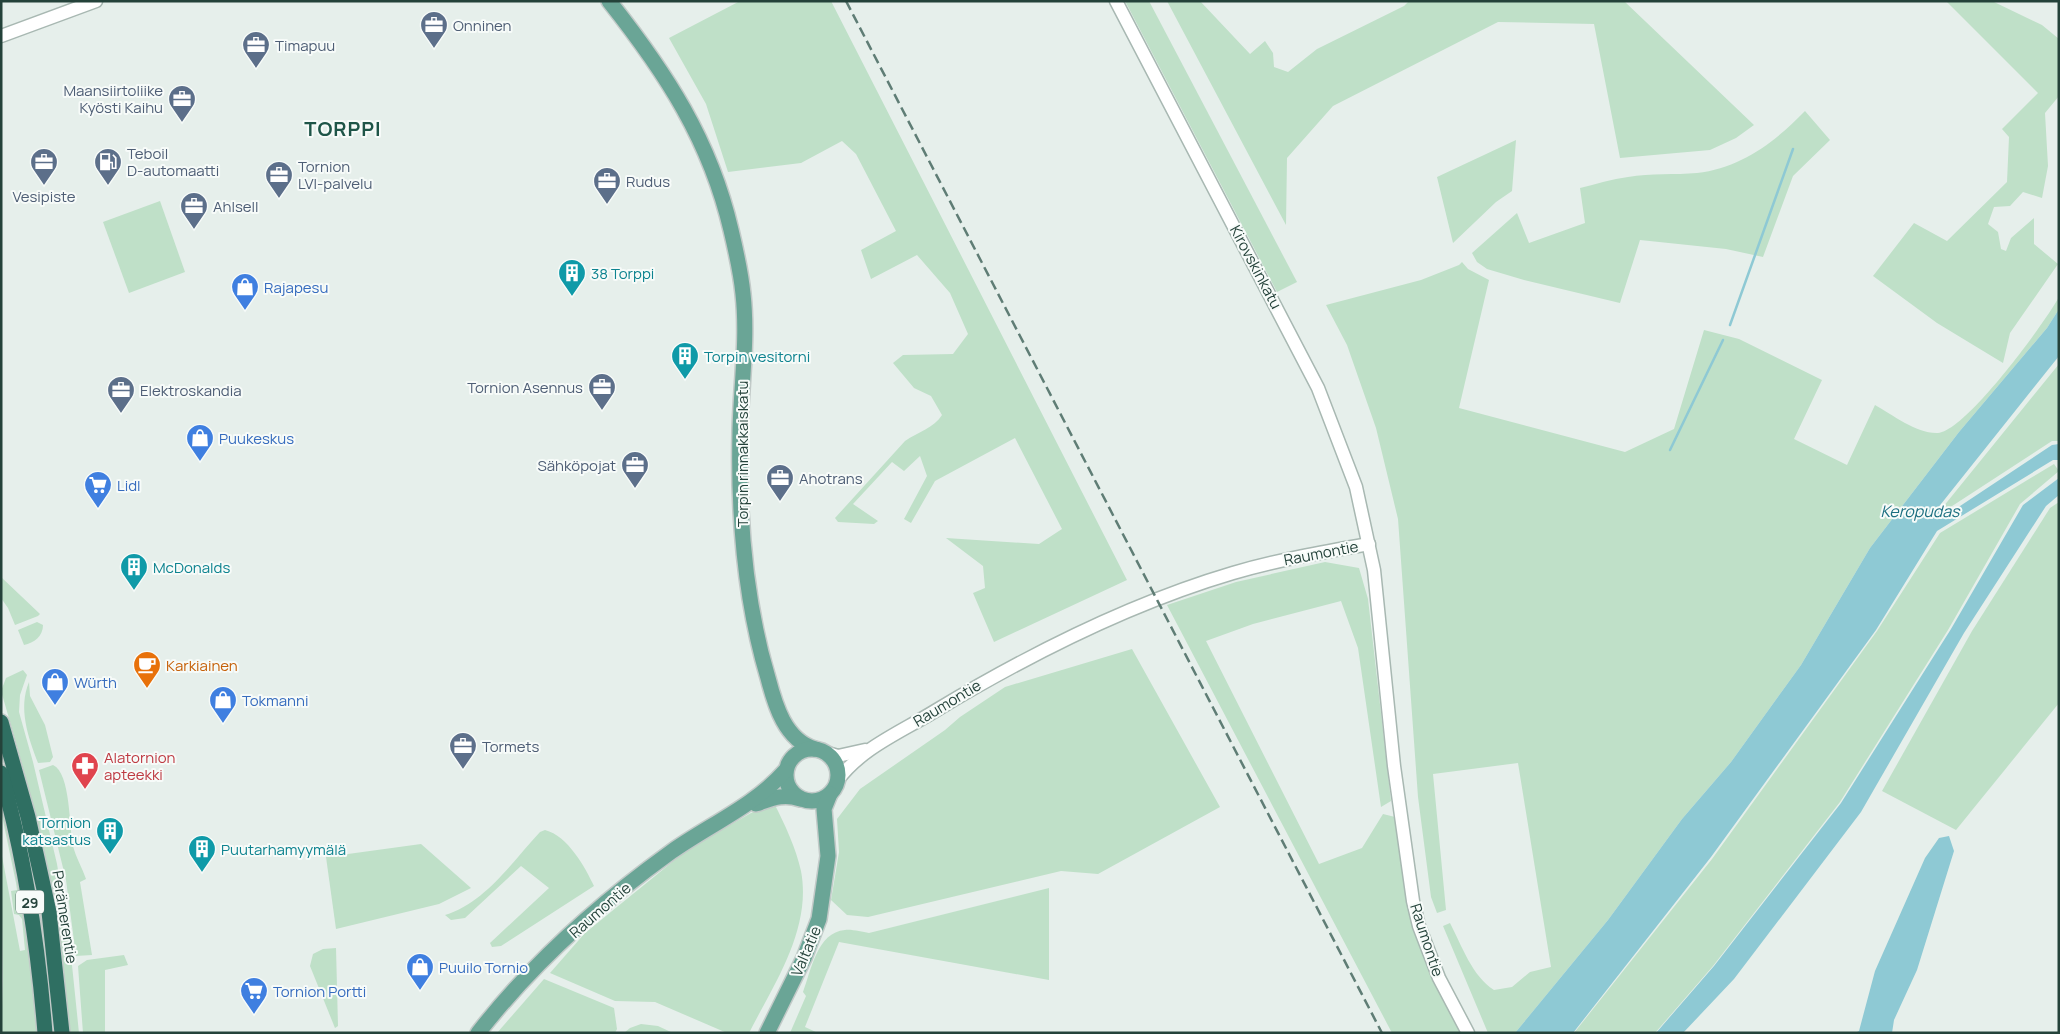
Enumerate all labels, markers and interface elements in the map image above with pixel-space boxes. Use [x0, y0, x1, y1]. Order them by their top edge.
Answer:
office icon: Onninen [419, 10, 449, 49]
place label: Onninen [453, 15, 512, 36]
office icon: Timapuu [241, 30, 271, 69]
place label: Timapuu [275, 35, 335, 56]
place label: Maansiirtoliike Kyösti Kaihu [63, 80, 163, 118]
office icon: Maansiirtoliike Kyösti Kaihu [167, 84, 197, 123]
district label: TORPPI [304, 115, 382, 142]
place label: Teboil D-automaatti [127, 143, 219, 181]
office icon: Vesipiste [29, 147, 59, 186]
fuel station icon: Teboil D-automaatti [93, 147, 123, 186]
place label: Tornion LVI-palvelu [298, 156, 373, 194]
office icon: Tornion LVI-palvelu [264, 160, 294, 199]
office icon: Rudus [592, 166, 622, 205]
place label: Rudus [626, 171, 670, 192]
place label: Vesipiste [12, 186, 76, 207]
office icon: Ahlsell [179, 191, 209, 230]
place label: Ahlsell [213, 196, 259, 217]
street label: Kirovskinkatu [1225, 221, 1287, 313]
building icon: 38 Torppi [557, 258, 587, 297]
place label: 38 Torppi [591, 263, 654, 284]
shop icon: Rajapesu [230, 272, 260, 311]
place label: Rajapesu [264, 277, 328, 298]
building icon: Torpin vesitorni [670, 341, 700, 380]
place label: Torpin vesitorni [704, 346, 810, 367]
office icon: Tornion Asennus [587, 372, 617, 411]
office icon: Elektroskandia [106, 375, 136, 414]
place label: Tornion Asennus [467, 377, 583, 398]
place label: Elektroskandia [140, 380, 242, 401]
street label: Torpin rinnakkaiskatu [732, 381, 753, 527]
shop icon: Puukeskus [185, 423, 215, 462]
place label: Puukeskus [219, 428, 294, 449]
office icon: Sähköpojat [620, 450, 650, 489]
place label: Sähköpojat [537, 455, 616, 476]
office icon: Ahotrans [765, 463, 795, 502]
place label: Ahotrans [799, 468, 863, 489]
supermarket icon: Lidl [83, 470, 113, 509]
place label: Lidl [117, 475, 141, 496]
water label: Keropudas [1880, 500, 1961, 522]
street label: Raumontie [1282, 535, 1360, 571]
building icon: McDonalds [119, 552, 149, 591]
place label: McDonalds [153, 557, 230, 578]
cafe icon: Karkiainen [132, 650, 162, 689]
place label: Karkiainen [166, 655, 238, 676]
shop icon: Würth [40, 667, 70, 706]
place label: Würth [74, 672, 117, 693]
street label: Raumontie [909, 674, 985, 731]
shop icon: Tokmanni [208, 685, 238, 724]
place label: Tokmanni [242, 690, 308, 711]
office icon: Tormets [448, 731, 478, 770]
place label: Tormets [482, 736, 539, 757]
place label: Alatornion apteekki [104, 747, 176, 785]
pharmacy icon: Alatornion apteekki [70, 751, 100, 790]
place label: Tornion katsastus [22, 812, 91, 850]
building icon: Tornion katsastus [95, 816, 125, 855]
building icon: Puutarhamyymälä [187, 834, 217, 873]
place label: Puutarhamyymälä [221, 839, 346, 860]
street label: Perämerentie [47, 869, 83, 965]
street label: Raumontie [565, 877, 636, 943]
road number: 29 [16, 890, 44, 914]
street label: Raumontie [1405, 901, 1449, 979]
street label: Valtatie [786, 922, 826, 979]
shop icon: Puuilo Tornio [405, 952, 435, 991]
place label: Puuilo Tornio [439, 957, 528, 978]
supermarket icon: Tornion Portti [239, 976, 269, 1015]
place label: Tornion Portti [273, 981, 366, 1002]

